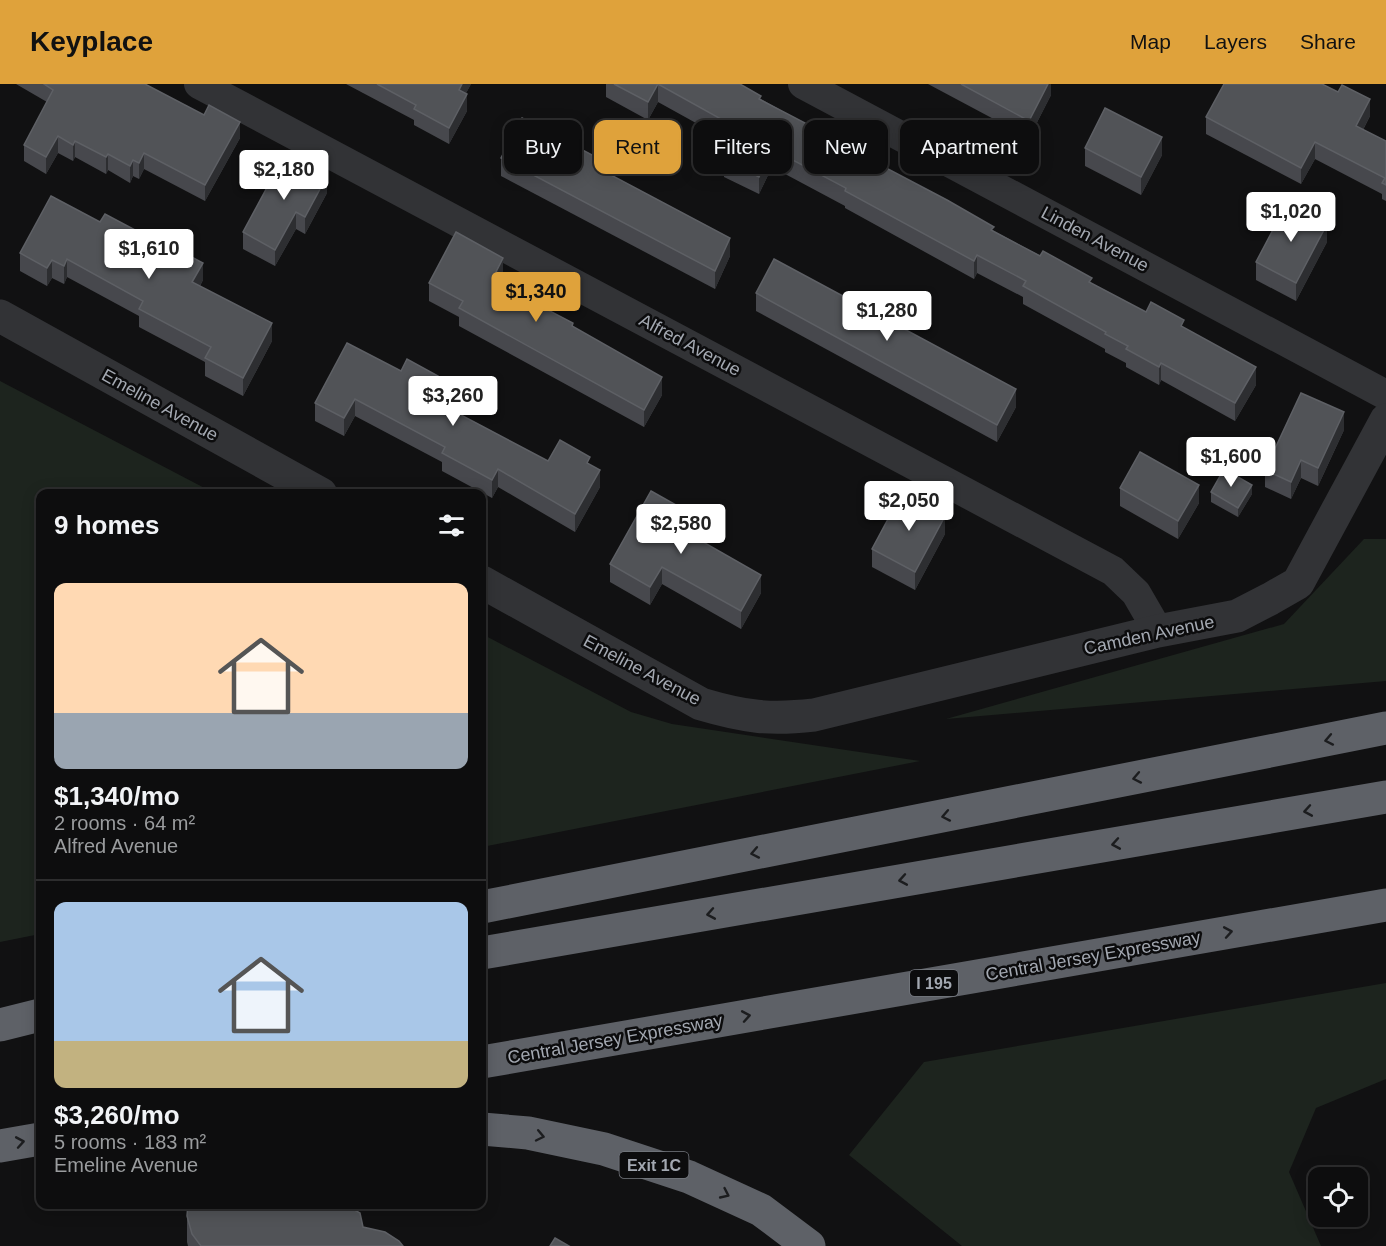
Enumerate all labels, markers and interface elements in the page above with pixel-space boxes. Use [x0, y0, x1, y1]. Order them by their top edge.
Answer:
text: Keyplace [30, 26, 153, 57]
text: Map [1130, 30, 1171, 53]
text: Layers [1204, 30, 1267, 53]
text: Share [1300, 30, 1356, 53]
chip: Buy [504, 120, 582, 174]
chip: Rent [594, 120, 681, 174]
chip: Filters [693, 120, 792, 174]
chip: New [804, 120, 888, 174]
chip: Apartment [900, 120, 1039, 174]
pin: $2,180 [235, 150, 333, 201]
text: $2,180 [253, 158, 315, 180]
pin: $1,020 [1242, 192, 1340, 243]
text: $1,020 [1260, 200, 1322, 222]
street label: Linden Avenue [1038, 202, 1152, 276]
pin: $1,610 [100, 229, 198, 280]
text: $1,610 [118, 237, 180, 259]
pin: $1,340 [487, 272, 585, 323]
text: $1,340 [505, 280, 567, 302]
pin: $1,280 [838, 291, 936, 342]
text: $1,280 [856, 299, 918, 321]
street label: Alfred Avenue [636, 310, 744, 380]
street label: Emeline Avenue [98, 365, 222, 445]
pin: $3,260 [404, 376, 502, 427]
text: $3,260 [422, 384, 484, 406]
pin: $1,600 [1182, 437, 1280, 488]
text: $1,600 [1200, 445, 1262, 467]
pin: $2,050 [860, 481, 958, 532]
text: $2,050 [878, 489, 940, 511]
pin: $2,580 [632, 504, 730, 555]
icon: filters [435, 509, 468, 542]
text: 9 homes [54, 510, 160, 540]
text: $2,580 [650, 512, 712, 534]
street label: Camden Avenue [1082, 611, 1216, 659]
icon: home [207, 622, 315, 730]
street label: Emeline Avenue [580, 631, 704, 709]
one-way arrow [1324, 733, 1334, 746]
one-way arrow [1133, 771, 1143, 784]
text: $1,340/mo [54, 781, 180, 811]
one-way arrow [1303, 804, 1312, 816]
one-way arrow [941, 808, 951, 821]
text: 2 rooms · 64 m² [54, 812, 195, 834]
text: Alfred Avenue [54, 835, 178, 857]
one-way arrow [1111, 837, 1120, 849]
one-way arrow [750, 846, 760, 859]
one-way arrow [898, 874, 907, 886]
one-way arrow [706, 907, 715, 919]
street label: Central Jersey Expressway [984, 927, 1202, 985]
one-way arrow [1223, 927, 1232, 939]
icon: home [207, 941, 315, 1049]
road number: I 195 [910, 970, 958, 996]
street label: Central Jersey Expressway [506, 1010, 724, 1068]
one-way arrow [741, 1010, 751, 1023]
text: $3,260/mo [54, 1100, 180, 1130]
one-way arrow [534, 1129, 544, 1142]
text: 5 rooms · 183 m² [54, 1131, 206, 1153]
one-way arrow [15, 1136, 25, 1149]
road number: Exit 1C [620, 1152, 688, 1178]
text: Emeline Avenue [54, 1154, 198, 1176]
map controls [1308, 1167, 1368, 1227]
button: locate [1308, 1167, 1368, 1227]
one-way arrow [718, 1186, 729, 1198]

